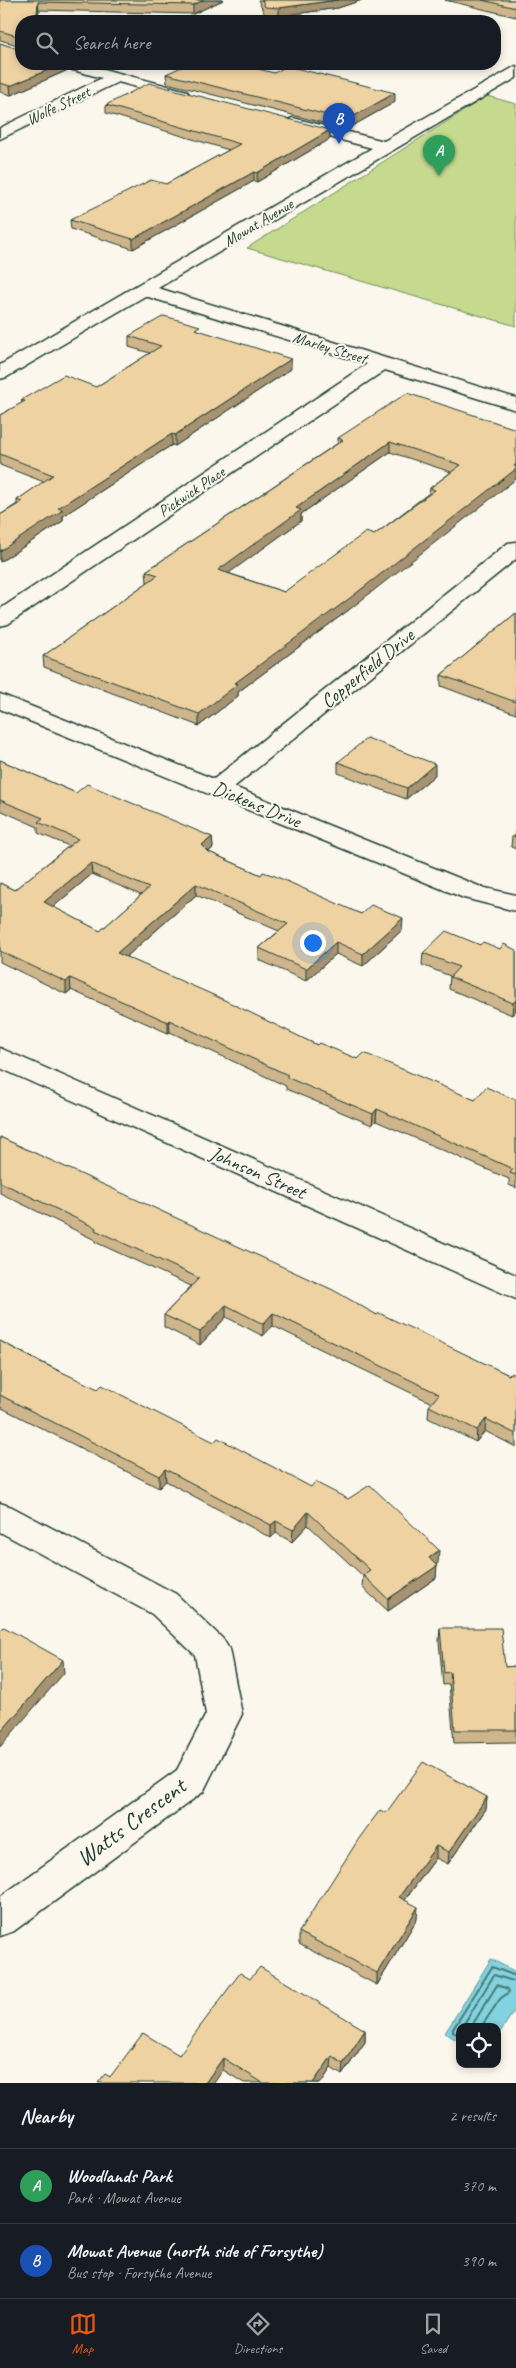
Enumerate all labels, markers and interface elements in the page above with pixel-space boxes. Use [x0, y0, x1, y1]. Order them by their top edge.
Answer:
search box [15, 15, 501, 70]
icon: search [33, 29, 61, 57]
text: Search here [73, 31, 150, 55]
street label: Wolfe Street [23, 81, 95, 130]
pin: B [323, 103, 355, 144]
pin: A [423, 135, 455, 176]
street label: Mowat Avenue [220, 193, 298, 251]
street label: Marley Street [290, 327, 372, 369]
street label: Pickwick Place [154, 461, 230, 521]
street label: Copperfield Drive [316, 622, 420, 714]
street label: Dickens Drive [209, 775, 306, 834]
your location [300, 930, 326, 956]
street label: Johnson Street [205, 1140, 312, 1206]
street label: Watts Crescent [70, 1770, 193, 1873]
map controls [456, 2023, 501, 2068]
button: locate [456, 2023, 501, 2068]
text: Nearby [20, 2103, 73, 2129]
text: 2 results [449, 2106, 496, 2126]
text: Woodlands Park [67, 2164, 172, 2188]
text: A [32, 2176, 40, 2196]
text: 370 m [462, 2176, 496, 2196]
text: Park · Mowat Avenue [67, 2188, 181, 2208]
text: Mowat Avenue (north side of Forsythe) [67, 2239, 323, 2263]
text: B [32, 2251, 40, 2271]
text: 390 m [462, 2251, 496, 2271]
text: Bus stop · Forsythe Avenue [67, 2263, 211, 2283]
tab: Map [69, 2310, 97, 2357]
tab: Directions [234, 2310, 282, 2357]
tab: Saved [419, 2310, 447, 2357]

